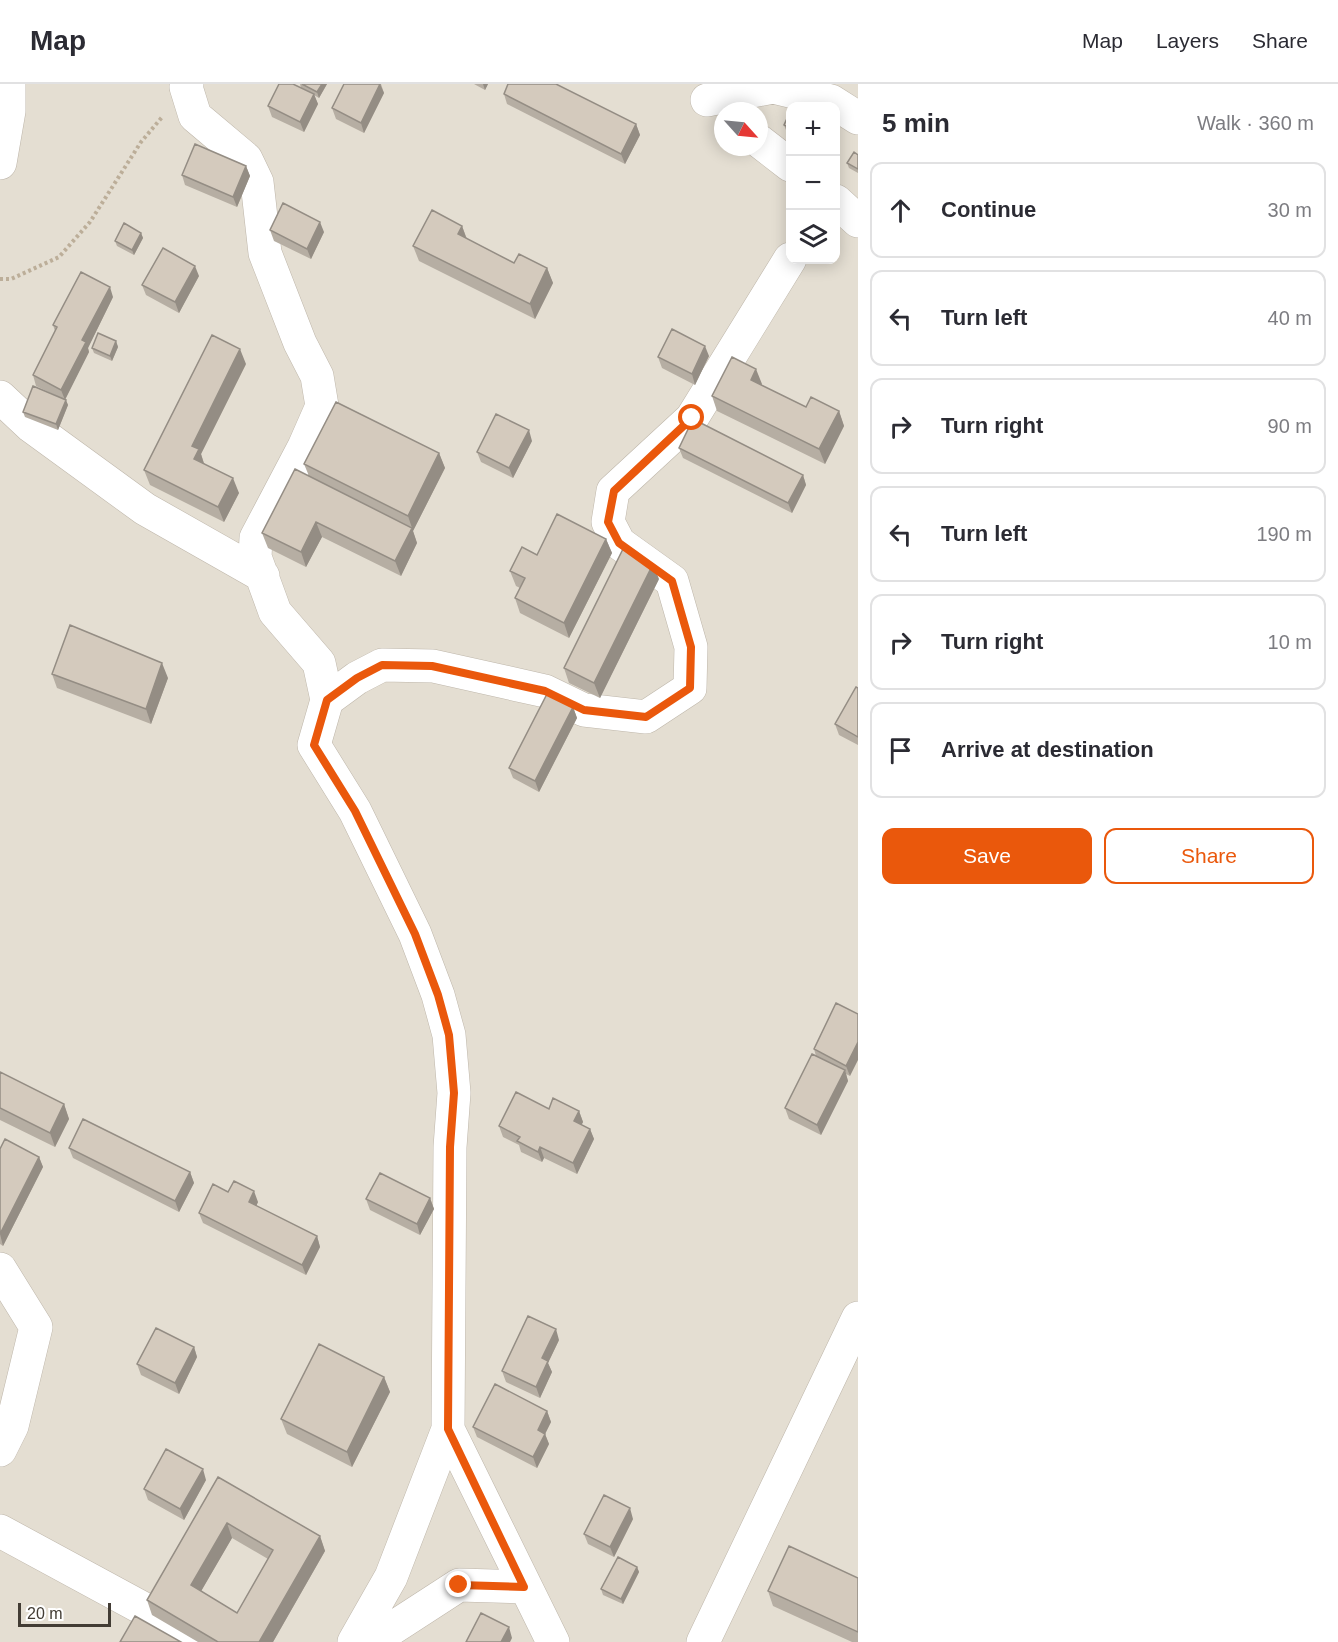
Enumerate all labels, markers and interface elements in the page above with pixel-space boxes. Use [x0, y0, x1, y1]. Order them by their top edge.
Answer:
text: Map [30, 25, 86, 56]
text: Map [1082, 29, 1123, 52]
text: Layers [1156, 29, 1219, 52]
text: Share [1252, 29, 1308, 52]
north arrow [714, 102, 768, 156]
map controls [786, 102, 840, 264]
button: + [786, 102, 840, 156]
text: 5 min [882, 108, 950, 138]
text: Walk · 360 m [1197, 112, 1314, 134]
button: − [786, 156, 840, 210]
icon: ahead [884, 194, 917, 227]
text: Continue [941, 197, 1036, 222]
text: 30 m [1268, 199, 1312, 221]
button: layers [786, 210, 840, 264]
icon: left [884, 302, 917, 335]
text: Turn left [941, 305, 1027, 330]
text: 40 m [1268, 307, 1312, 329]
route start [678, 404, 704, 430]
icon: right [884, 410, 917, 443]
text: Turn right [941, 413, 1043, 438]
text: 90 m [1268, 415, 1312, 437]
icon: left [884, 518, 917, 551]
text: Turn left [941, 521, 1027, 546]
text: 190 m [1256, 523, 1312, 545]
icon: right [884, 626, 917, 659]
text: Turn right [941, 629, 1043, 654]
text: 10 m [1268, 631, 1312, 653]
icon: arrive [884, 734, 917, 767]
text: Arrive at destination [941, 737, 1154, 762]
button: Save [882, 828, 1092, 884]
button: Share [1104, 828, 1314, 884]
route end [445, 1571, 471, 1597]
scale bar [18, 1600, 111, 1628]
text: 20 m [27, 1605, 63, 1622]

